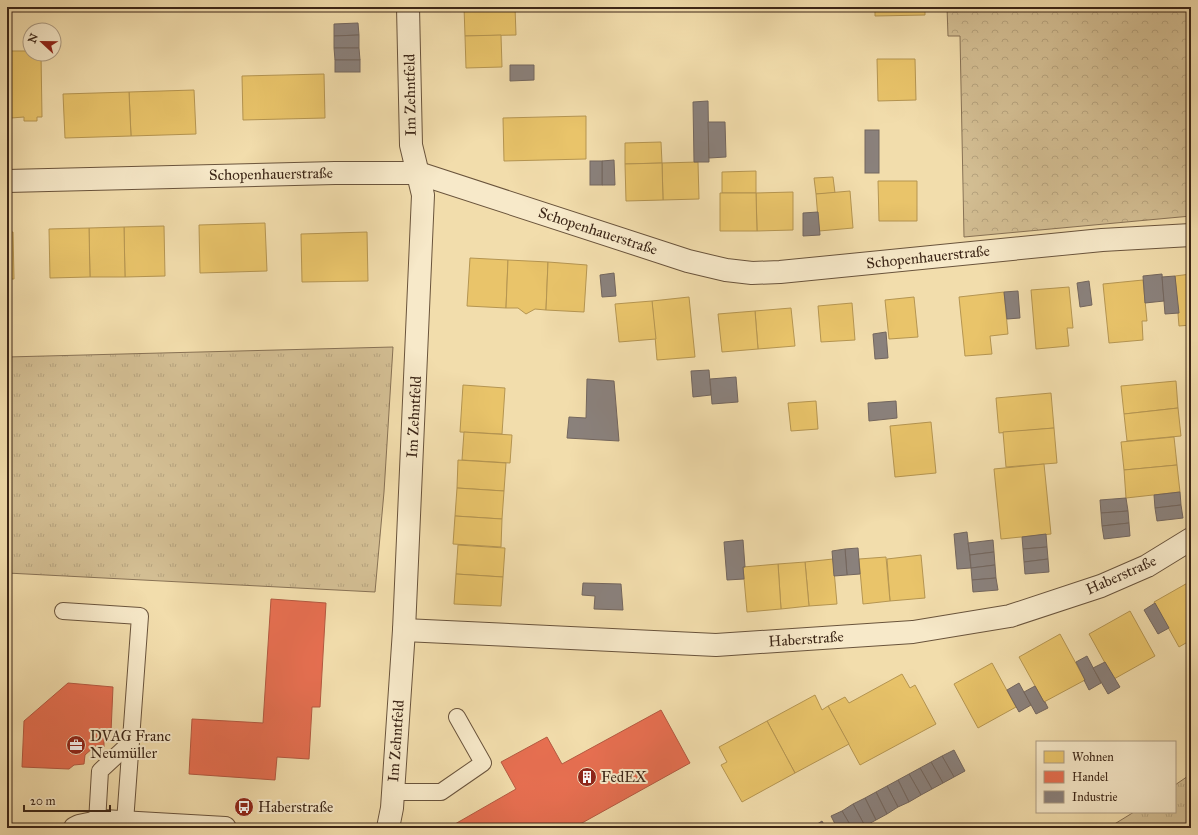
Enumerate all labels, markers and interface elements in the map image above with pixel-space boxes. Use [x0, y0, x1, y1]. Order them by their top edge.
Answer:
north arrow [22, 22, 62, 62]
text: N [25, 31, 41, 45]
street label: Im Zehntfeld [400, 53, 420, 136]
street label: Schopenhauerstraße [209, 164, 333, 184]
street label: Schopenhauerstraße [536, 203, 660, 259]
street label: Schopenhauerstraße [865, 242, 991, 272]
street label: Im Zehntfeld [403, 375, 425, 459]
street label: Haberstraße [1083, 551, 1159, 599]
street label: Haberstraße [768, 627, 844, 651]
street label: Im Zehntfeld [384, 699, 408, 783]
place label: DVAG Franc Neumüller [90, 727, 171, 762]
office icon: DVAG Franc Neumüller [65, 734, 87, 756]
legend [1036, 741, 1176, 813]
text: Wohnen [1072, 750, 1114, 764]
building icon: FedEX [576, 766, 598, 788]
place label: FedEX [601, 768, 647, 786]
text: Handel [1072, 770, 1109, 784]
scale bar [24, 787, 110, 813]
text: Industrie [1072, 790, 1117, 804]
text: 20 m [30, 794, 56, 808]
bus stop icon: Haberstraße [233, 796, 255, 818]
place label: Haberstraße [258, 798, 333, 816]

